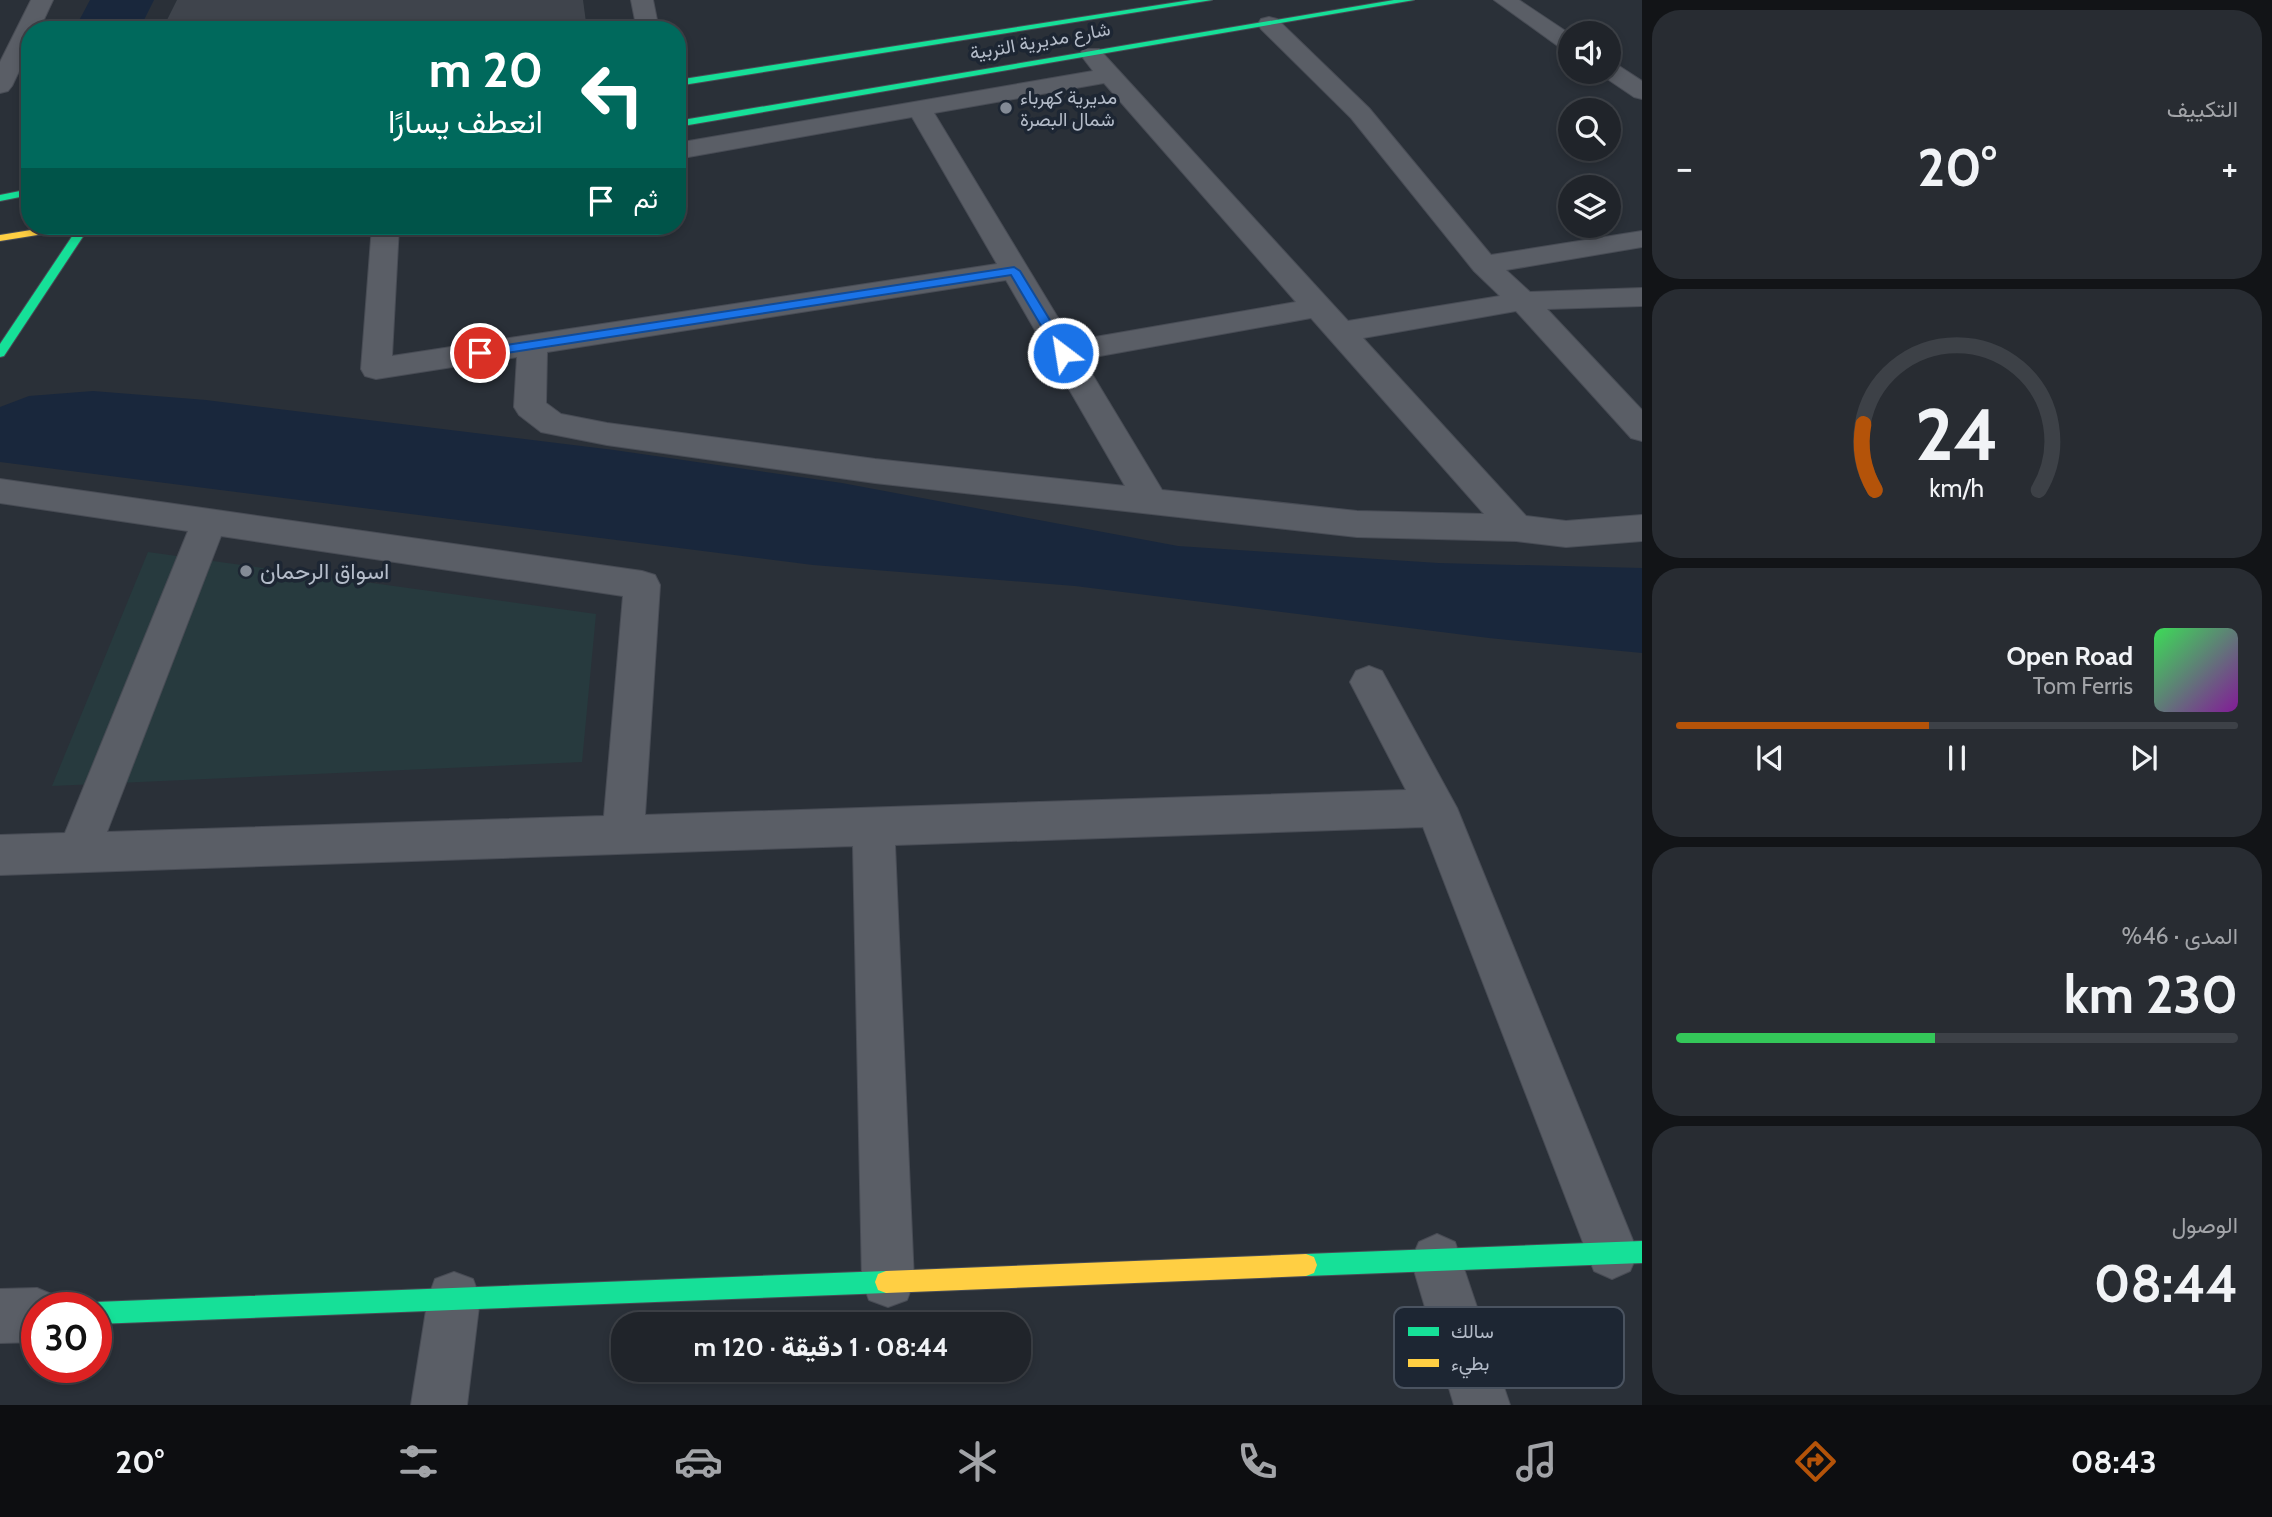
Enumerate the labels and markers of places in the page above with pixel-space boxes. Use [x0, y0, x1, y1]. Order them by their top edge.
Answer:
place label: مديرية كهرباء شمال البصرة [1020, 86, 1117, 131]
marker: مديرية كهرباء شمال البصرة [998, 100, 1014, 116]
pin [450, 323, 510, 383]
place label: اسواق الرحمان [260, 557, 389, 586]
marker: اسواق الرحمان [238, 563, 254, 579]

